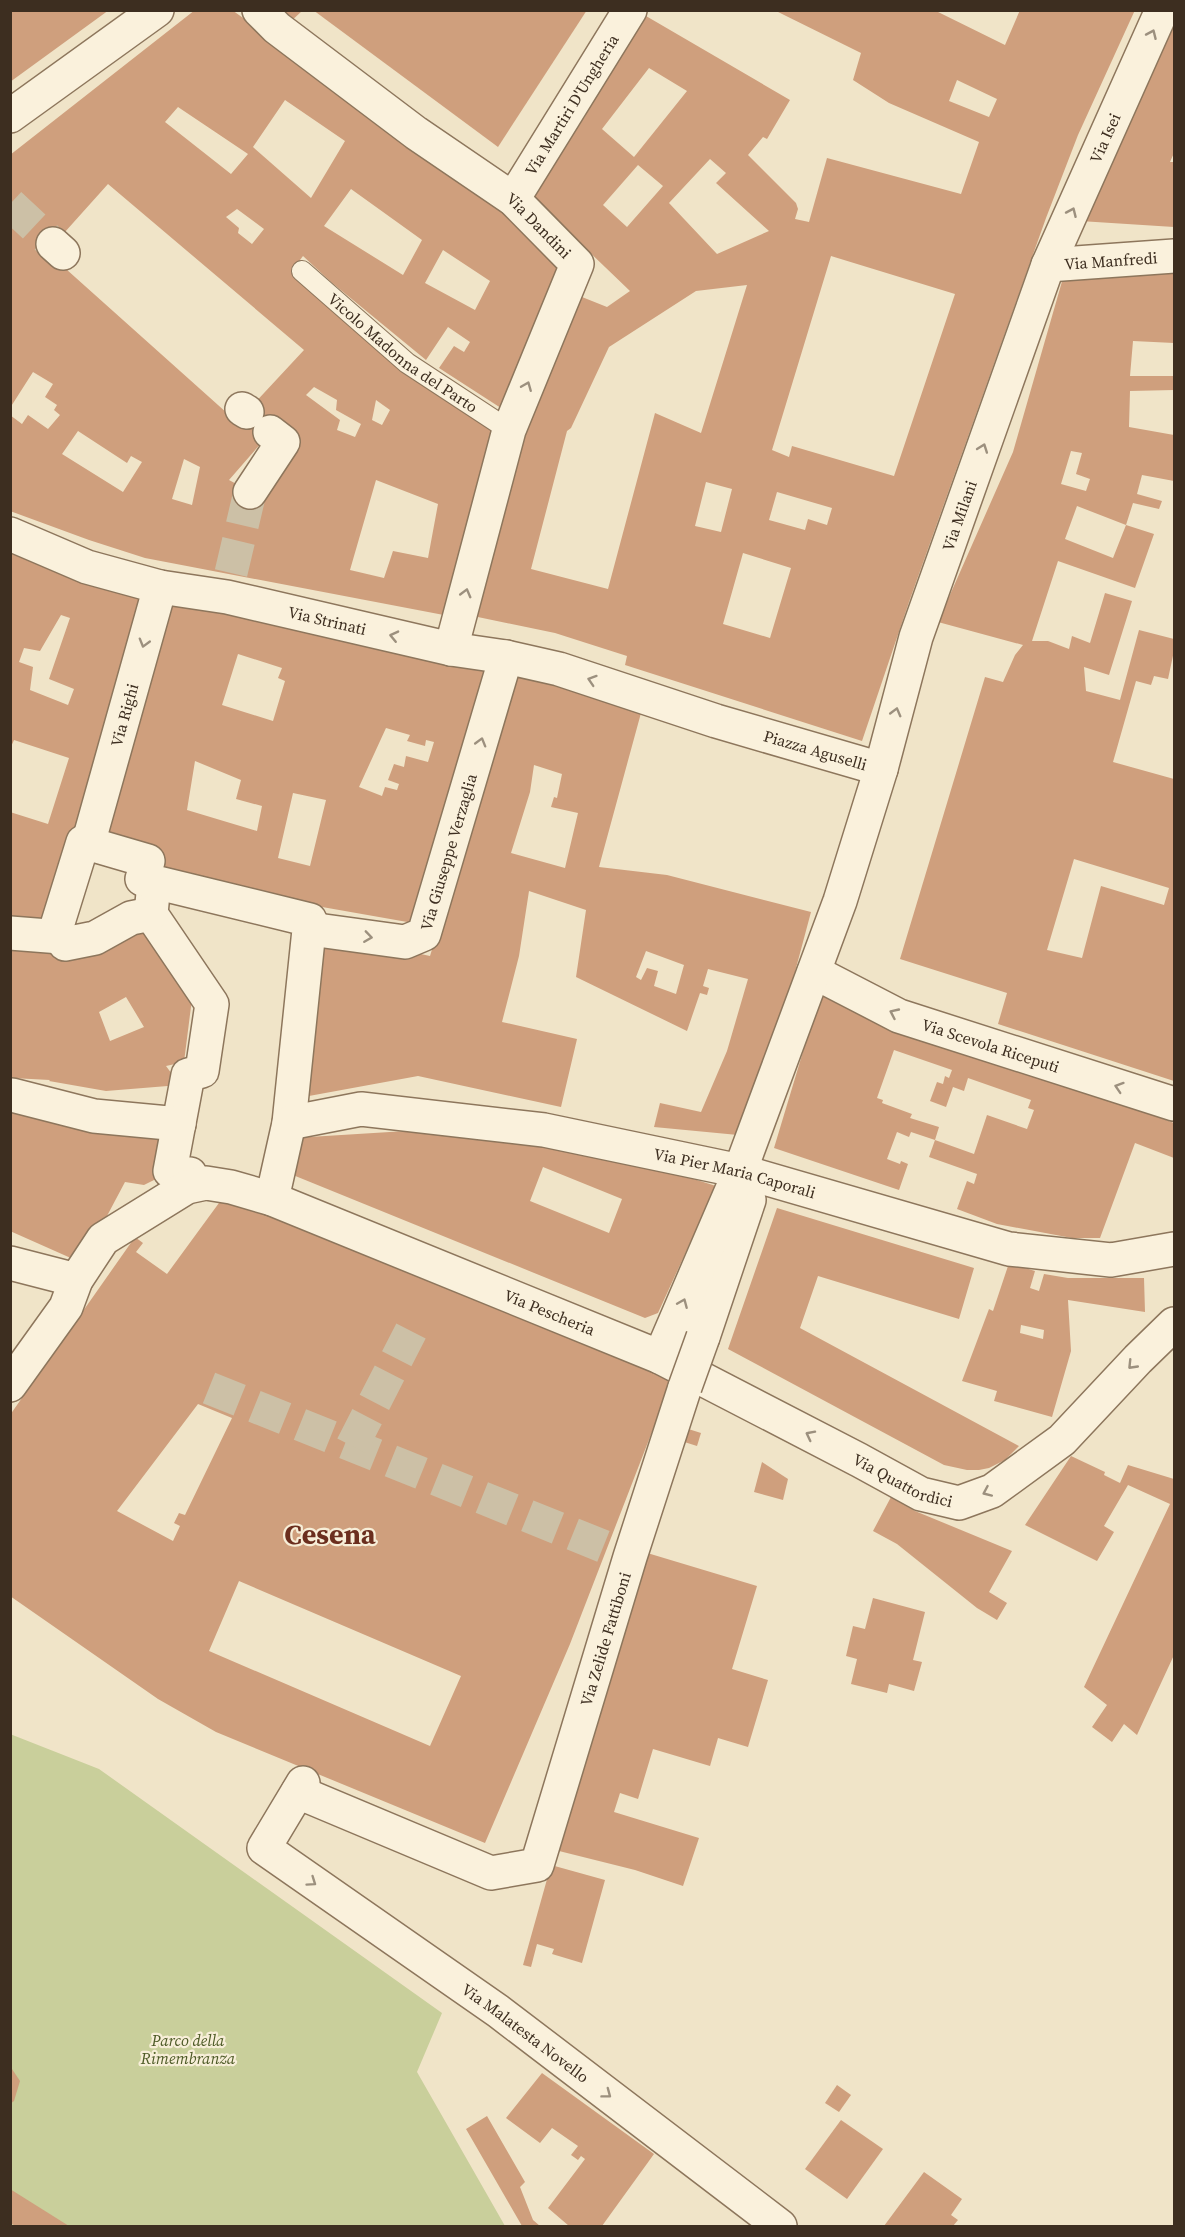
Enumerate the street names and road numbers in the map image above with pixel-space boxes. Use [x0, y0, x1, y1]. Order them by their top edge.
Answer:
street label: Via Martiri D'Ungheria [519, 29, 624, 179]
street label: Via Isei [1084, 109, 1126, 166]
street label: Via Dandini [502, 187, 577, 263]
street label: Via Manfredi [1064, 246, 1158, 275]
street label: Vicolo Madonna del Parto [323, 288, 482, 418]
street label: Via Milani [936, 477, 982, 554]
street label: Via Strinati [286, 601, 369, 640]
street label: Via Righi [105, 681, 144, 749]
street label: Piazza Aguselli [761, 724, 870, 775]
street label: Via Giuseppe Verzaglia [415, 770, 482, 933]
street label: Via Scevola Riceputi [919, 1013, 1063, 1078]
street label: Via Pier Maria Caporali [652, 1142, 818, 1203]
street label: Via Pescheria [501, 1284, 599, 1341]
street label: Via Quattordici [849, 1448, 955, 1512]
street label: Via Zelide Fattiboni [575, 1569, 636, 1709]
street label: Via Malatesta Novello [457, 1978, 594, 2088]

